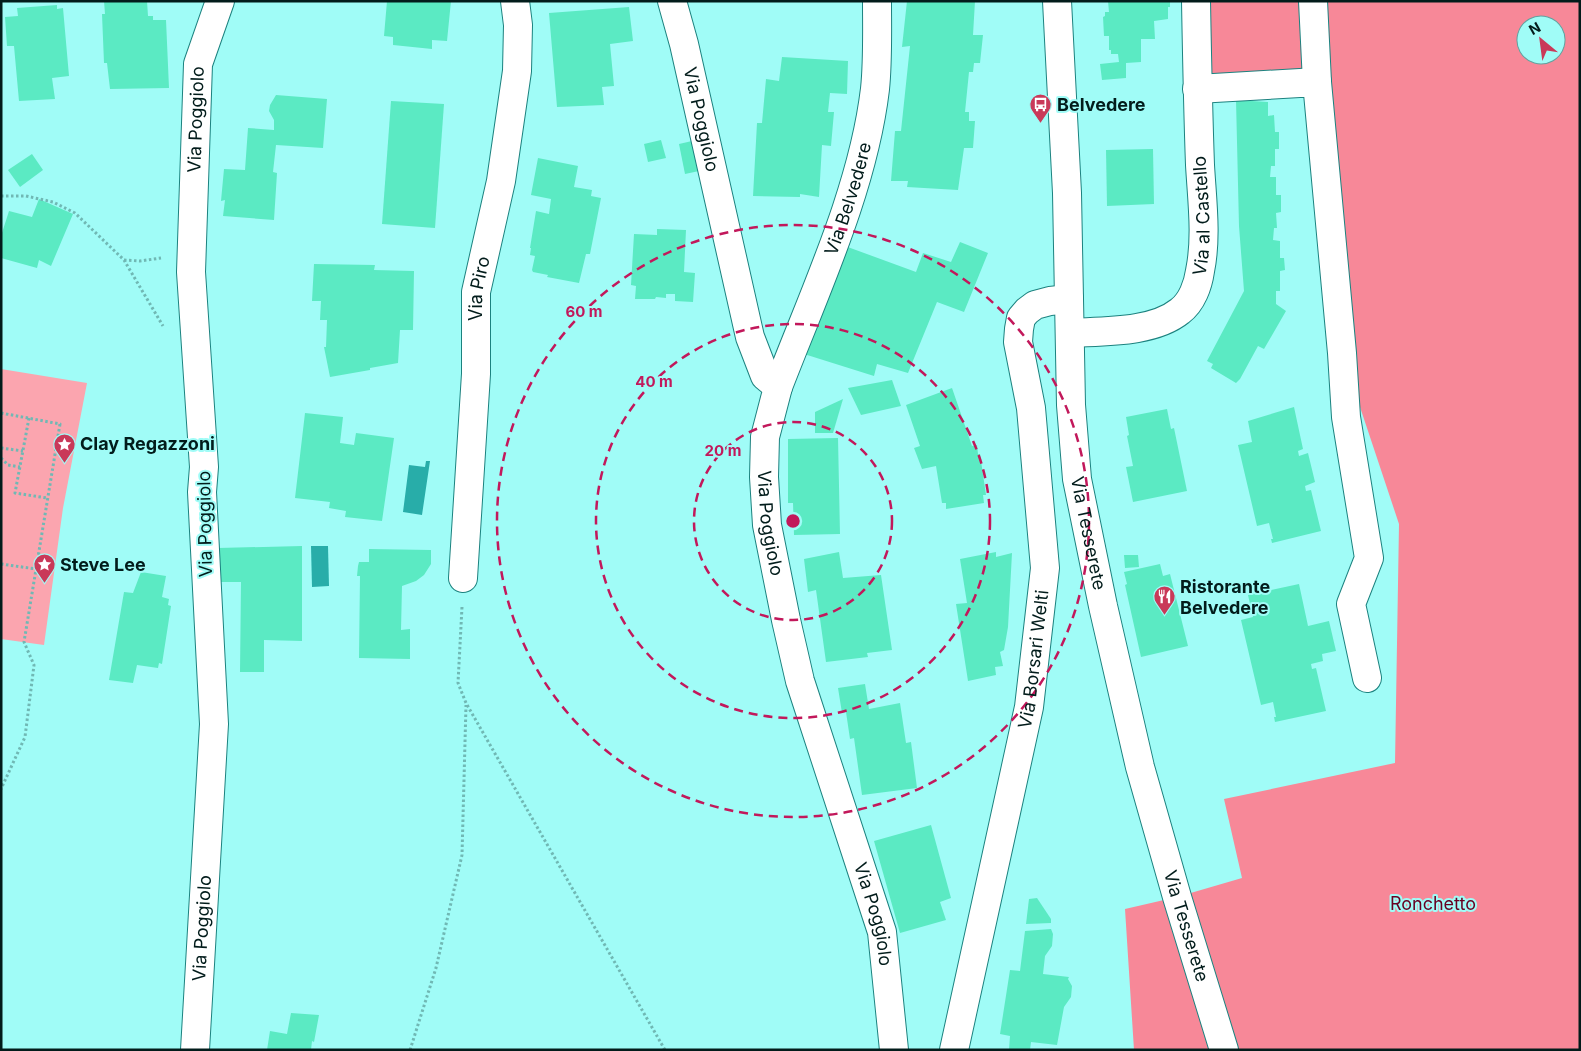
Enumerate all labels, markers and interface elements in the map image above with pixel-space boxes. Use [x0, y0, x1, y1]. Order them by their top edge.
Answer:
north arrow [1516, 15, 1566, 65]
text: N [1526, 18, 1543, 38]
street label: Via Poggiolo [680, 65, 723, 174]
street label: Via Poggiolo [183, 66, 208, 173]
bus stop icon: Belvedere [1029, 93, 1053, 124]
place label: Belvedere [1057, 94, 1146, 115]
street label: Via Belvedere [820, 140, 875, 258]
street label: Via al Castello [1188, 156, 1214, 277]
street label: Via Piro [465, 254, 494, 321]
text: 60 m [565, 302, 603, 321]
text: 40 m [635, 372, 673, 391]
place icon: Clay Regazzoni [52, 432, 76, 463]
place label: Clay Regazzoni [80, 433, 215, 454]
text: 20 m [705, 441, 741, 460]
street label: Via Poggiolo [754, 470, 788, 578]
street label: Via Poggiolo [193, 471, 216, 577]
street label: Via Tesserete [1067, 475, 1110, 592]
centre of rings [784, 512, 802, 530]
place icon: Steve Lee [32, 553, 56, 584]
place label: Steve Lee [60, 554, 146, 575]
place label: Ristorante Belvedere [1180, 576, 1270, 618]
restaurant icon: Ristorante Belvedere [1152, 585, 1176, 616]
street label: Via Borsari Welti [1014, 589, 1052, 731]
street label: Via Poggiolo [850, 860, 896, 967]
street label: Via Tesserete [1160, 868, 1213, 984]
street label: Via Poggiolo [188, 874, 215, 982]
park label: Ronchetto [1390, 893, 1476, 914]

